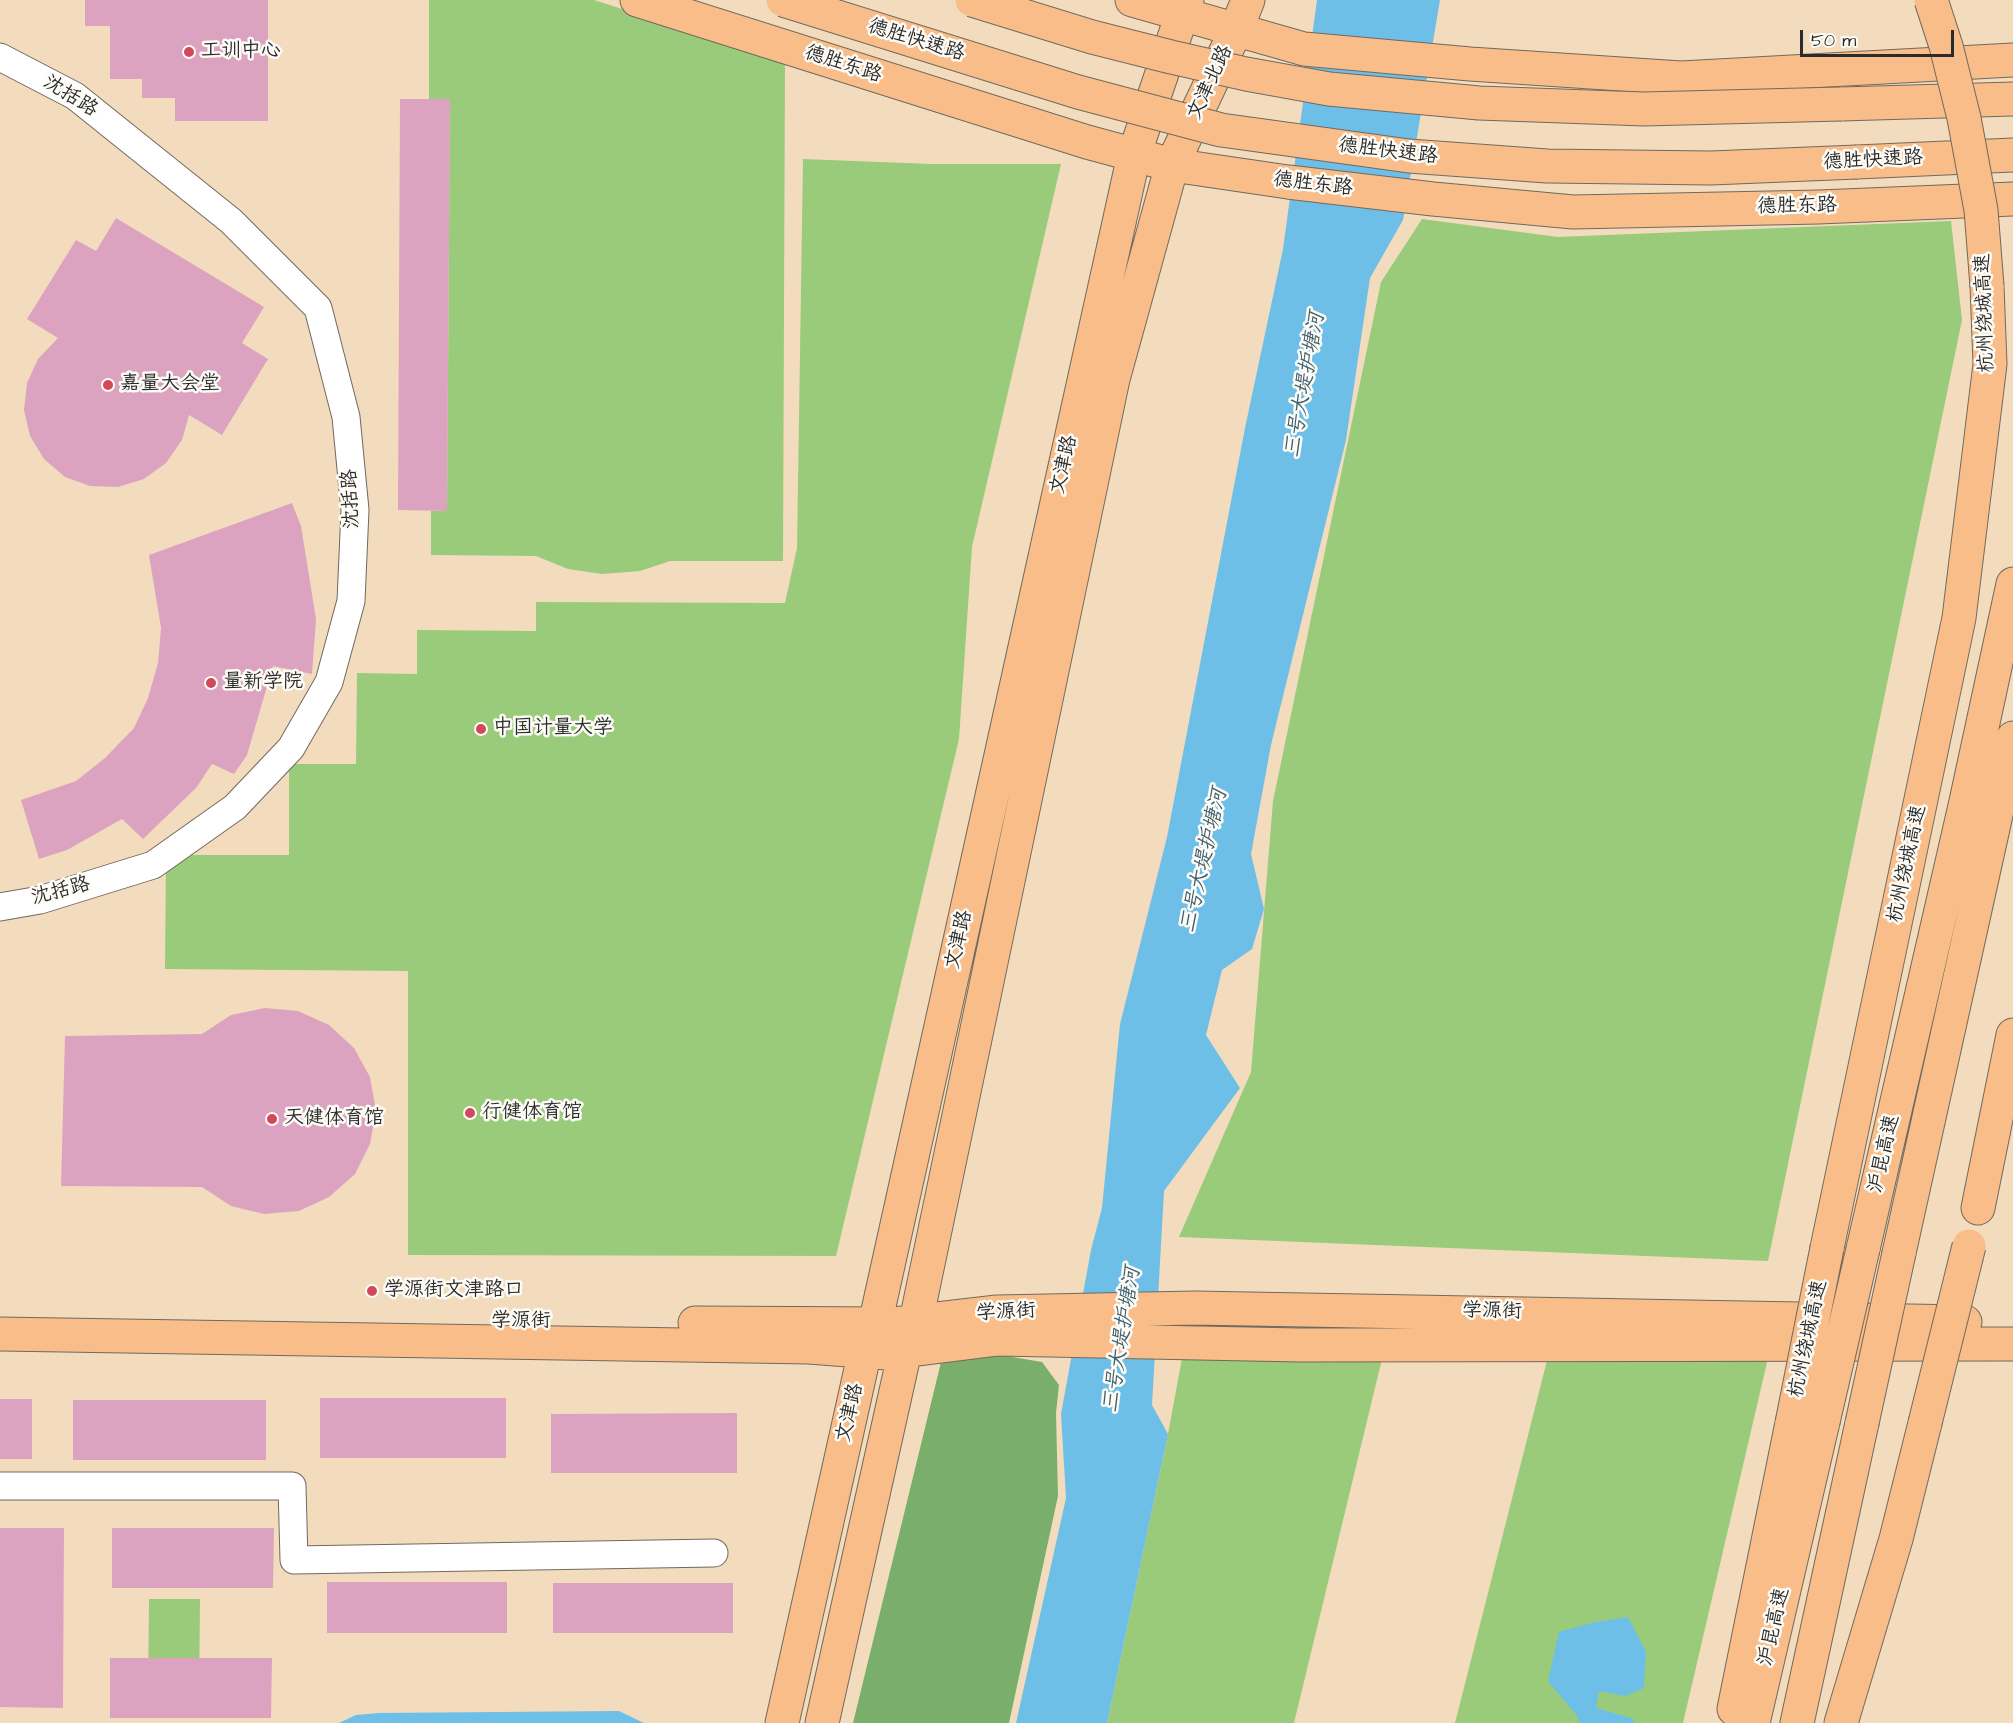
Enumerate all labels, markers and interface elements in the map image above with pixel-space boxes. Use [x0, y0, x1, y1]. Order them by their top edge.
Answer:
street label: 德胜快速路 [865, 15, 967, 67]
scale bar [1803, 18, 1958, 56]
text: 50 m [1811, 28, 1856, 53]
place label: 工训中心 [201, 40, 281, 64]
street label: 德胜东路 [801, 41, 885, 89]
street label: 文津北路 [1183, 42, 1239, 124]
marker: 工训中心 [182, 45, 196, 59]
street label: 沈括路 [38, 71, 102, 123]
street label: 德胜快速路 [1337, 134, 1439, 170]
street label: 德胜快速路 [1822, 146, 1924, 176]
street label: 德胜东路 [1272, 168, 1354, 202]
street label: 德胜东路 [1757, 194, 1837, 220]
street label: 杭州绕城高速 [1972, 253, 2000, 373]
water label: 三号大堤护塘河 [1281, 310, 1331, 460]
place label: 嘉量大会堂 [120, 373, 220, 397]
marker: 嘉量大会堂 [101, 378, 115, 392]
street label: 文津路 [1047, 433, 1083, 497]
street label: 沈括路 [338, 468, 366, 530]
place label: 量新学院 [223, 671, 303, 695]
marker: 量新学院 [204, 676, 218, 690]
place label: 中国计量大学 [493, 717, 613, 741]
marker: 中国计量大学 [474, 722, 488, 736]
water label: 三号大堤护塘河 [1176, 787, 1234, 935]
street label: 杭州绕城高速 [1884, 803, 1932, 925]
street label: 沈括路 [29, 873, 93, 911]
street label: 文津路 [942, 908, 978, 972]
place label: 行健体育馆 [482, 1101, 582, 1125]
marker: 行健体育馆 [463, 1106, 477, 1120]
place label: 天健体育馆 [284, 1107, 384, 1131]
marker: 天健体育馆 [265, 1112, 279, 1126]
street label: 沪昆高速 [1864, 1112, 1906, 1196]
water label: 三号大堤护塘河 [1099, 1265, 1147, 1415]
street label: 杭州绕城高速 [1785, 1278, 1833, 1400]
place label: 学源街文津路口 [384, 1279, 524, 1303]
marker: 学源街文津路口 [365, 1284, 379, 1298]
street label: 学源街 [975, 1299, 1037, 1327]
street label: 学源街 [1462, 1299, 1522, 1325]
street label: 学源街 [491, 1310, 551, 1334]
street label: 文津路 [833, 1381, 869, 1445]
street label: 沪昆高速 [1754, 1585, 1796, 1669]

